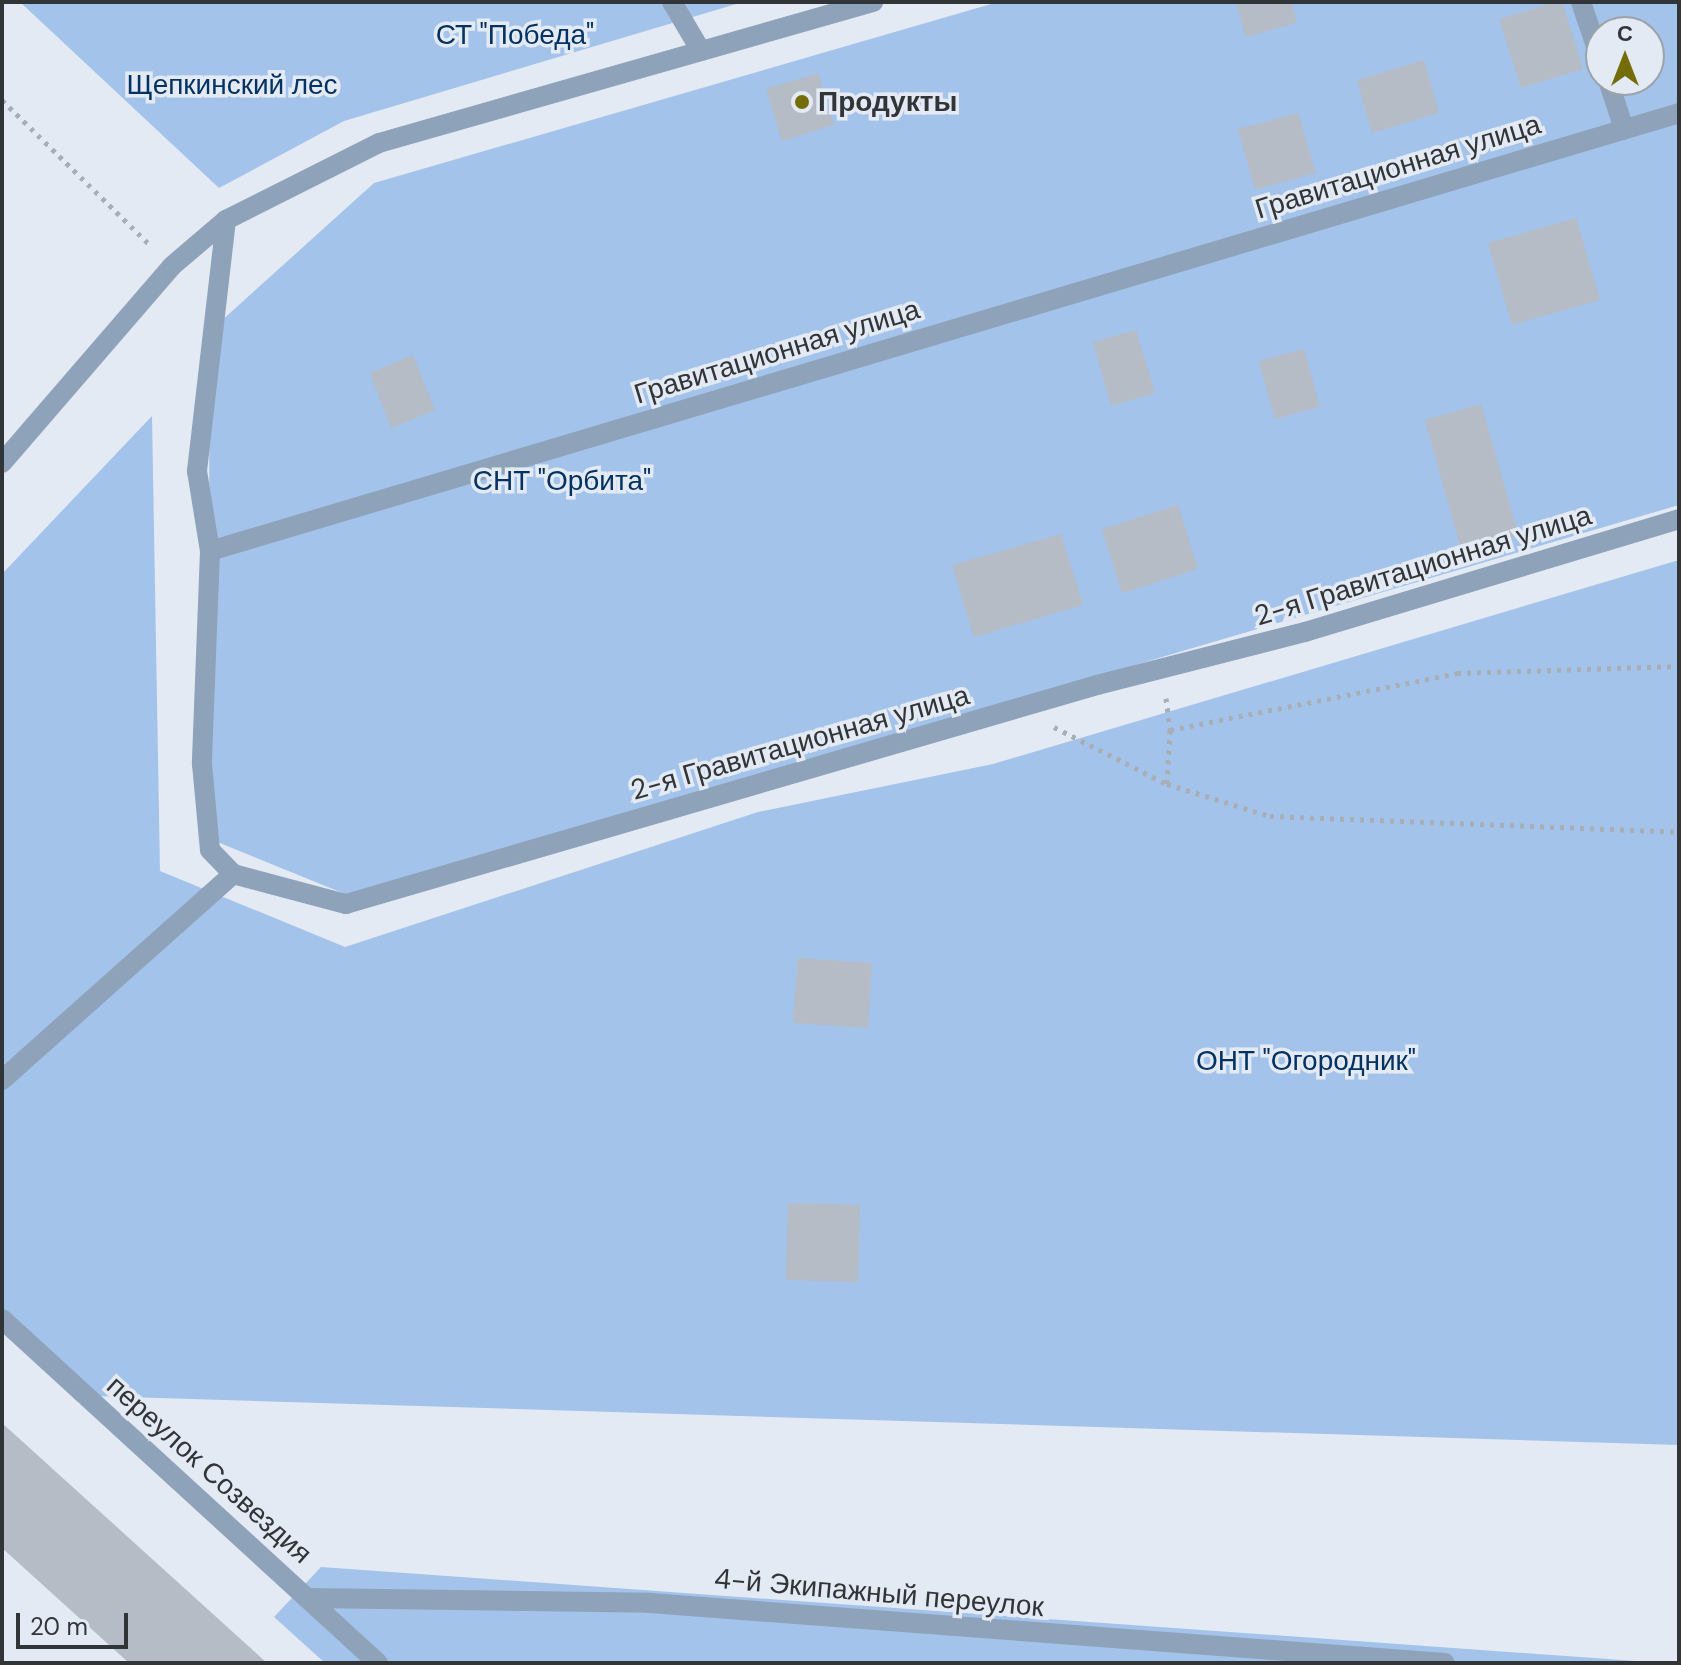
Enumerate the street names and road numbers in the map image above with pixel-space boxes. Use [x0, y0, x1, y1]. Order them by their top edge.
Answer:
street label: Гравитационная улица [1251, 108, 1545, 226]
street label: Гравитационная улица [630, 293, 924, 411]
street label: 2-я Гравитационная улица [1250, 499, 1596, 633]
street label: 2-я Гравитационная улица [627, 679, 973, 807]
street label: переулок Созвездия [100, 1369, 318, 1571]
street label: 4-й Экипажный переулок [713, 1562, 1045, 1624]

